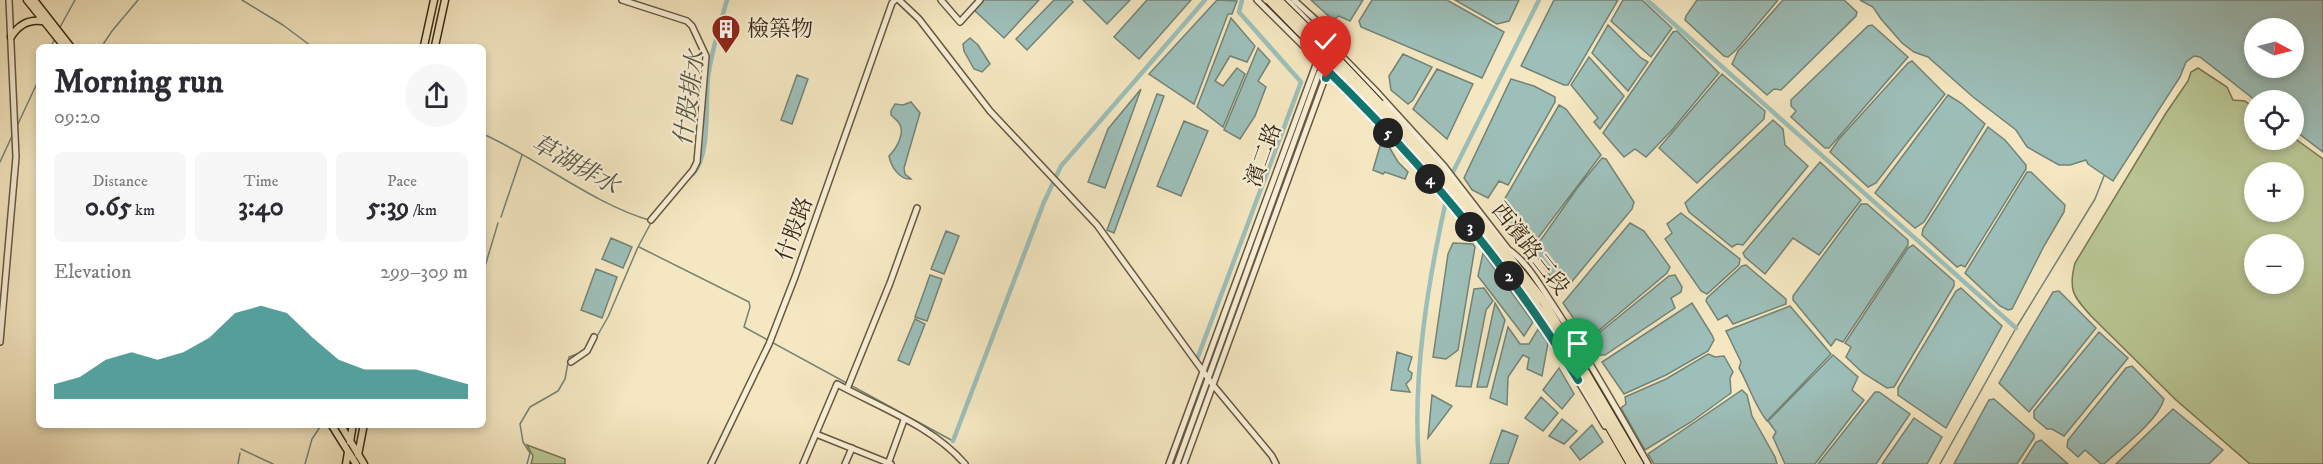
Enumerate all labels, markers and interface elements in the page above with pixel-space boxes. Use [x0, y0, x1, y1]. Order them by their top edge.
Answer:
building icon: 檢築物 [710, 13, 742, 55]
place label: 檢築物 [747, 16, 813, 43]
pin [1300, 16, 1351, 78]
north arrow [2244, 18, 2304, 78]
map controls [2244, 18, 2304, 294]
icon: check [1309, 25, 1342, 58]
water label: 什股排水 [668, 46, 712, 148]
text: Morning run [54, 62, 223, 103]
button: share [405, 64, 468, 127]
button: locate [2244, 90, 2304, 150]
text: 09:20 [54, 105, 101, 130]
pin: 5 [1373, 118, 1403, 148]
street label: 濱二路 [1240, 119, 1288, 191]
text: 5 [1384, 123, 1392, 143]
water label: 草湖排水 [526, 129, 626, 202]
button: + [2244, 162, 2304, 222]
pin: 4 [1415, 164, 1445, 194]
text: 4 [1425, 169, 1435, 189]
text: Distance [92, 171, 148, 191]
text: Time [244, 171, 278, 191]
text: Pace [387, 171, 417, 191]
text: 0.65 [85, 191, 132, 224]
text: 3:40 [238, 191, 284, 224]
text: 5:39 [367, 191, 409, 224]
street label: 什股路 [771, 193, 819, 265]
street label: 西濱路三段 [1485, 197, 1575, 301]
text: km [132, 200, 155, 220]
text: /km [409, 200, 437, 220]
pin: 3 [1455, 212, 1485, 242]
text: 3 [1467, 217, 1473, 237]
button: − [2244, 234, 2304, 294]
text: Elevation [54, 260, 131, 285]
text: 299–309 m [380, 260, 468, 285]
pin: 2 [1494, 261, 1524, 291]
text: 2 [1505, 266, 1513, 286]
pin [1552, 318, 1603, 380]
icon: arrive [1561, 327, 1594, 360]

